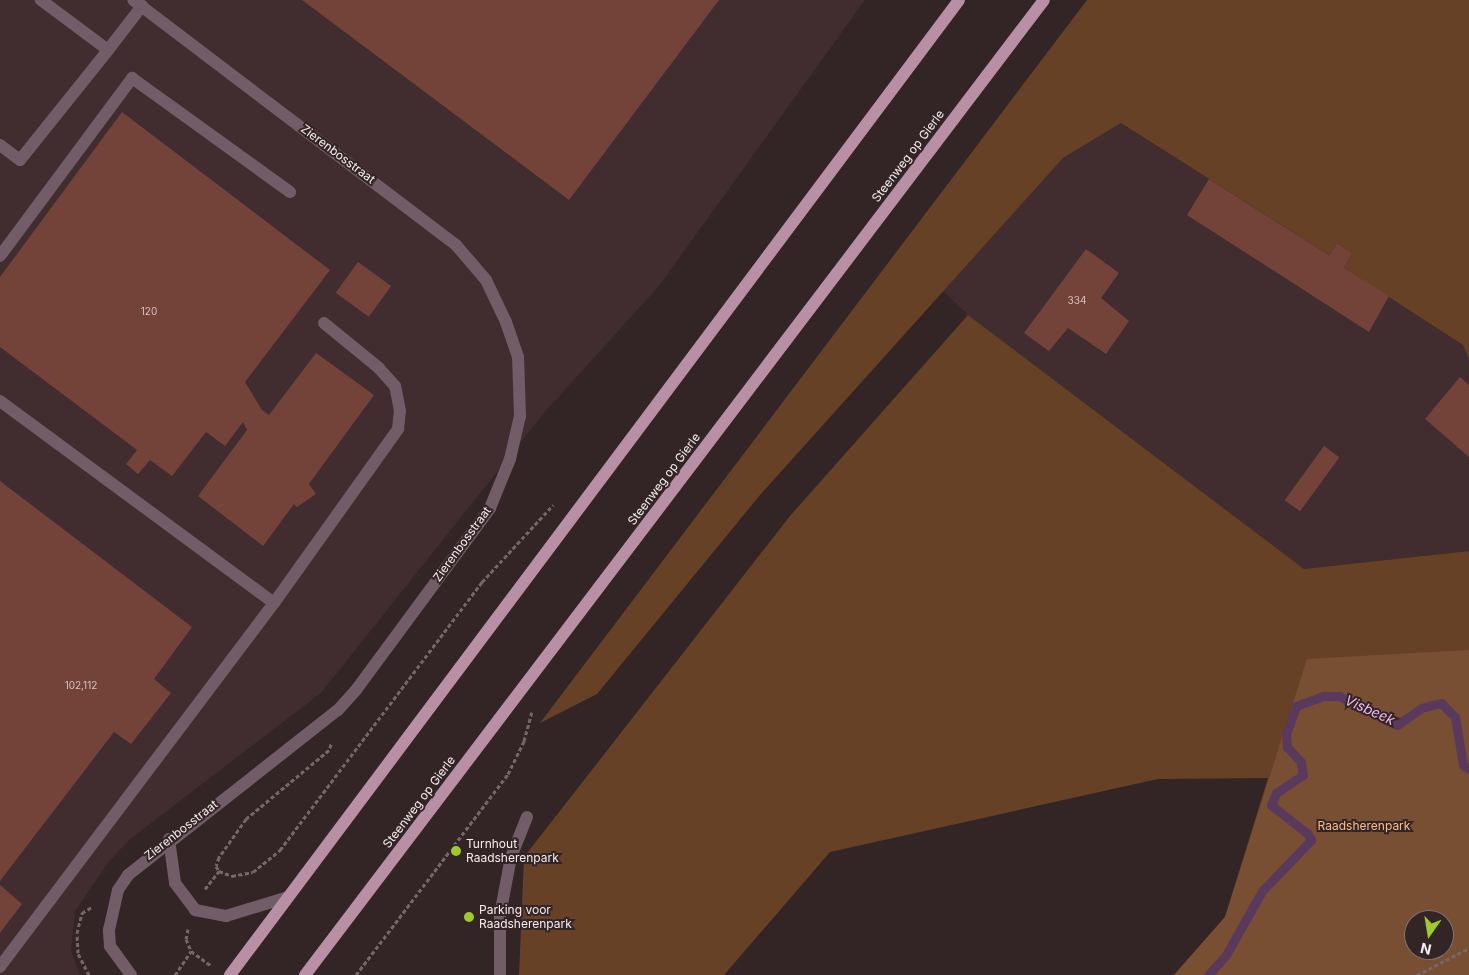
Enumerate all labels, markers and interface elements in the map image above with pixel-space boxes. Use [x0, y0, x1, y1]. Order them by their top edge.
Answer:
street label: Steenweg op Gierle [869, 107, 947, 205]
street label: Zierenbosstraat [298, 121, 378, 187]
house number: 334 [1068, 295, 1086, 307]
house number: 120 [141, 306, 157, 318]
street label: Steenweg op Gierle [625, 430, 703, 528]
street label: Zierenbosstraat [430, 504, 494, 584]
house number: 102,112 [65, 680, 97, 692]
water label: Visbeek [1342, 692, 1398, 728]
street label: Steenweg op Gierle [380, 753, 458, 851]
street label: Zierenbosstraat [142, 797, 220, 863]
park label: Raadsherenpark [1318, 819, 1410, 833]
place label: Turnhout Raadsherenpark [466, 837, 559, 865]
marker: Turnhout Raadsherenpark [450, 845, 462, 857]
place label: Parking voor Raadsherenpark [479, 903, 572, 931]
north arrow [1404, 910, 1454, 960]
marker: Parking voor Raadsherenpark [463, 911, 475, 923]
text: N [1419, 940, 1433, 959]

